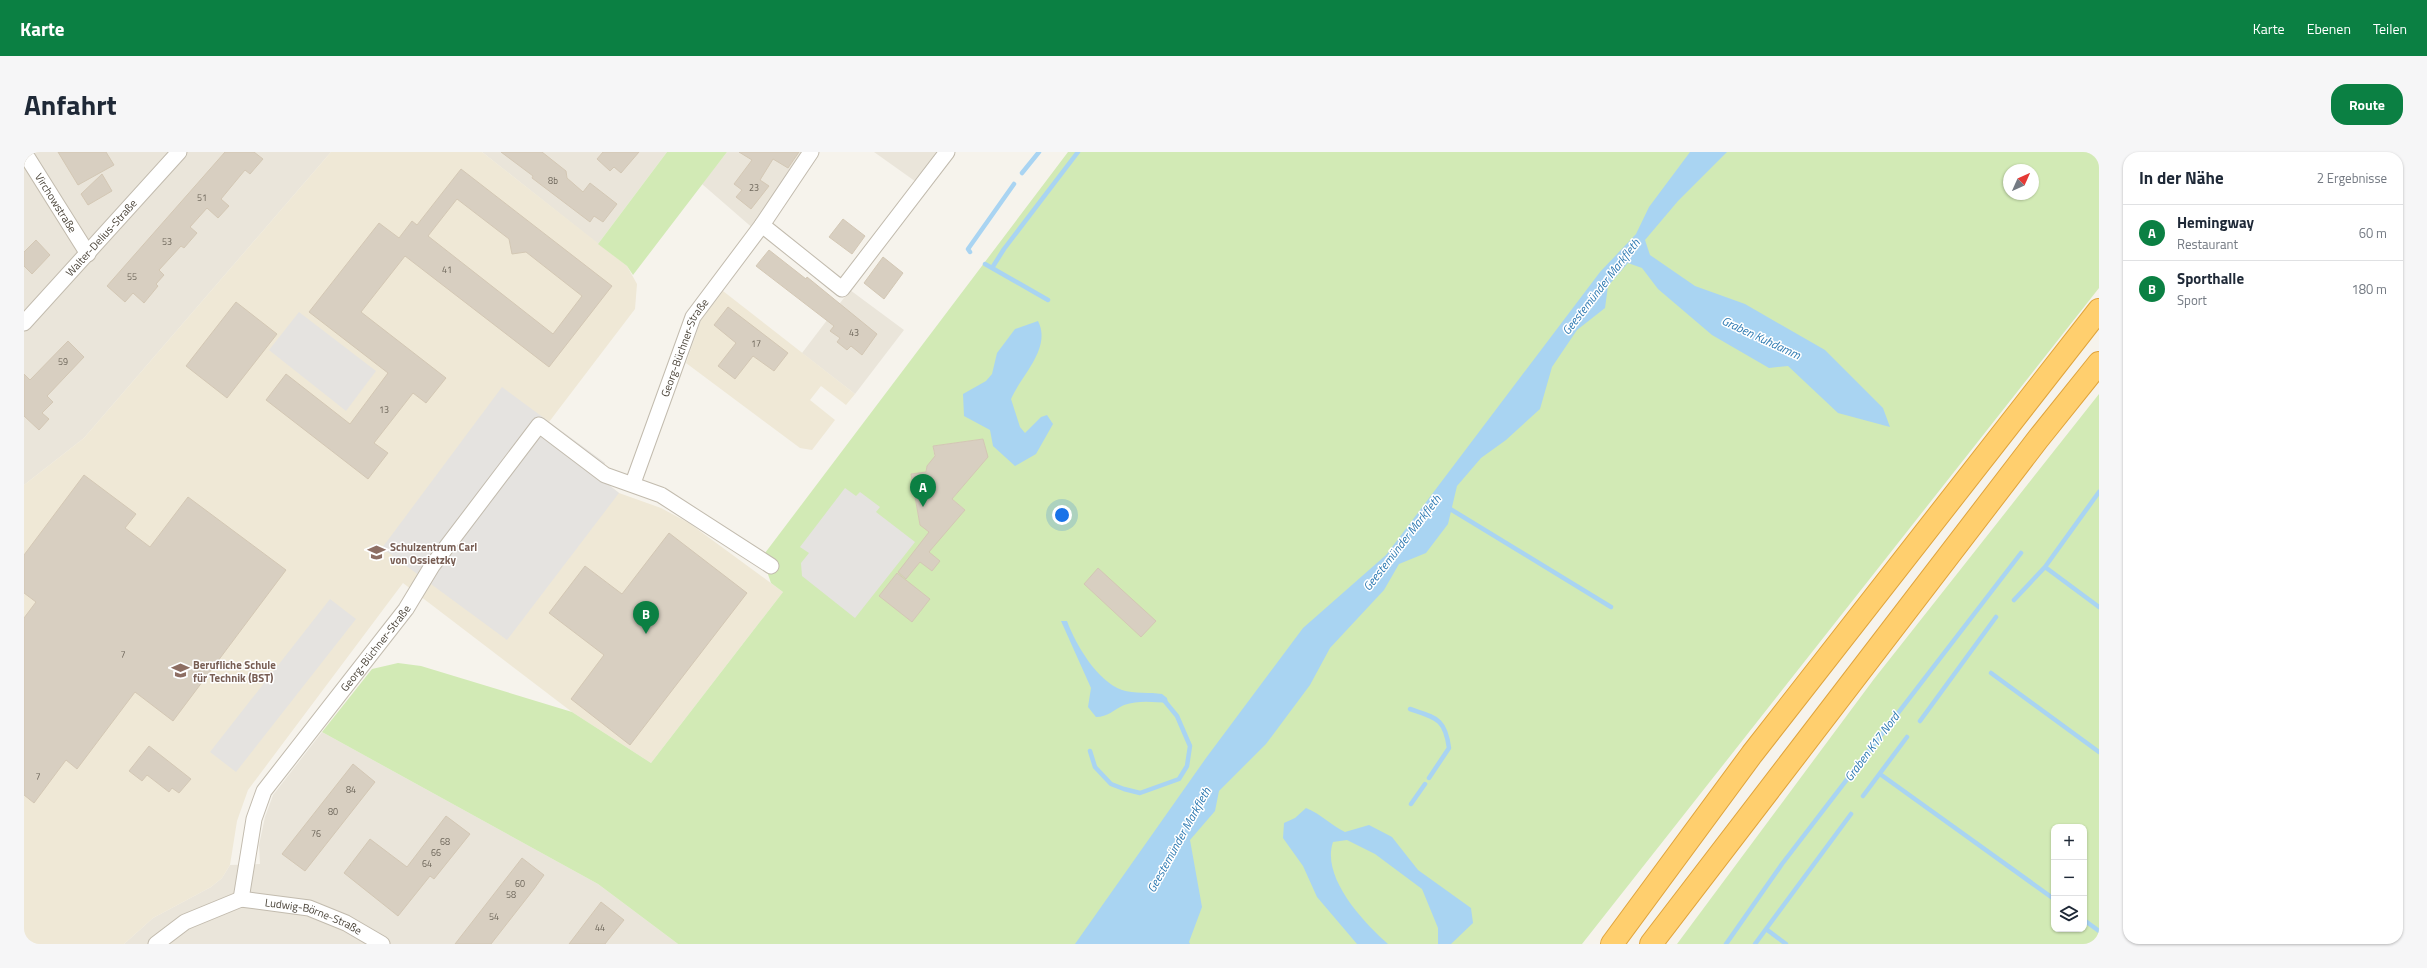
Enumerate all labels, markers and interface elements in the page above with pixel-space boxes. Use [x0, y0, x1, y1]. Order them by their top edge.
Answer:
text: Karte [20, 14, 65, 43]
text: Karte [2253, 18, 2285, 39]
text: Ebenen [2307, 18, 2351, 39]
text: Teilen [2373, 18, 2407, 39]
text: Anfahrt [24, 83, 117, 126]
button: Route [2331, 84, 2403, 125]
north arrow [2003, 164, 2039, 200]
text: In der Nähe [2139, 165, 2224, 191]
text: 2 Ergebnisse [2317, 168, 2387, 188]
street label: Virchowstraße [31, 170, 81, 236]
house number: 8b [548, 174, 558, 187]
house number: 23 [749, 181, 759, 194]
house number: 51 [197, 191, 207, 204]
street label: Walter-Delius-Straße [62, 195, 141, 280]
text: Hemingway [2177, 211, 2254, 234]
text: A [2148, 223, 2156, 243]
text: 60 m [2359, 223, 2387, 243]
water label: Geestemünder Markfleth [1557, 234, 1645, 339]
text: Restaurant [2177, 234, 2238, 254]
house number: 53 [162, 235, 172, 248]
house number: 41 [442, 263, 452, 276]
text: Sporthalle [2177, 267, 2244, 290]
house number: 55 [127, 270, 137, 283]
text: B [2148, 279, 2156, 299]
text: 180 m [2351, 279, 2387, 299]
text: Sport [2177, 290, 2207, 310]
street label: Georg-Büchner-Straße [657, 295, 713, 399]
water label: Graben Kuhdamm [1719, 311, 1804, 364]
house number: 43 [849, 326, 859, 339]
house number: 17 [751, 337, 761, 350]
house number: 59 [58, 355, 68, 368]
house number: 13 [379, 403, 389, 416]
pin: A [910, 474, 936, 507]
water label: Geestemünder Markfleth [1358, 490, 1446, 595]
your location [1052, 505, 1072, 525]
place label: Schulzentrum Carl von Ossietzky [390, 539, 477, 568]
school or university icon: Schulzentrum Carl von Ossietzky [367, 543, 387, 563]
pin: B [633, 601, 659, 634]
street label: Georg-Büchner-Straße [337, 602, 415, 695]
house number: 7 [120, 648, 126, 661]
place label: Berufliche Schule für Technik (BST) [193, 657, 276, 686]
school or university icon: Berufliche Schule für Technik (BST) [170, 661, 190, 681]
water label: Graben K17 Nord [1839, 707, 1905, 785]
house number: 7 [35, 770, 41, 783]
house number: 84 [346, 783, 356, 796]
water label: Geestemünder Markfleth [1142, 783, 1216, 896]
house number: 80 [328, 805, 338, 818]
map controls [2051, 824, 2087, 932]
button: + [2051, 824, 2087, 860]
house number: 76 [311, 827, 321, 840]
house number: 68 [440, 835, 450, 848]
house number: 66 [431, 846, 441, 859]
house number: 64 [422, 857, 432, 870]
button: − [2051, 860, 2087, 896]
house number: 60 [515, 877, 525, 890]
house number: 58 [506, 888, 516, 901]
street label: Ludwig-Börne-Straße [264, 894, 365, 939]
button: layers [2051, 896, 2087, 932]
house number: 54 [489, 910, 499, 923]
house number: 44 [595, 921, 605, 934]

